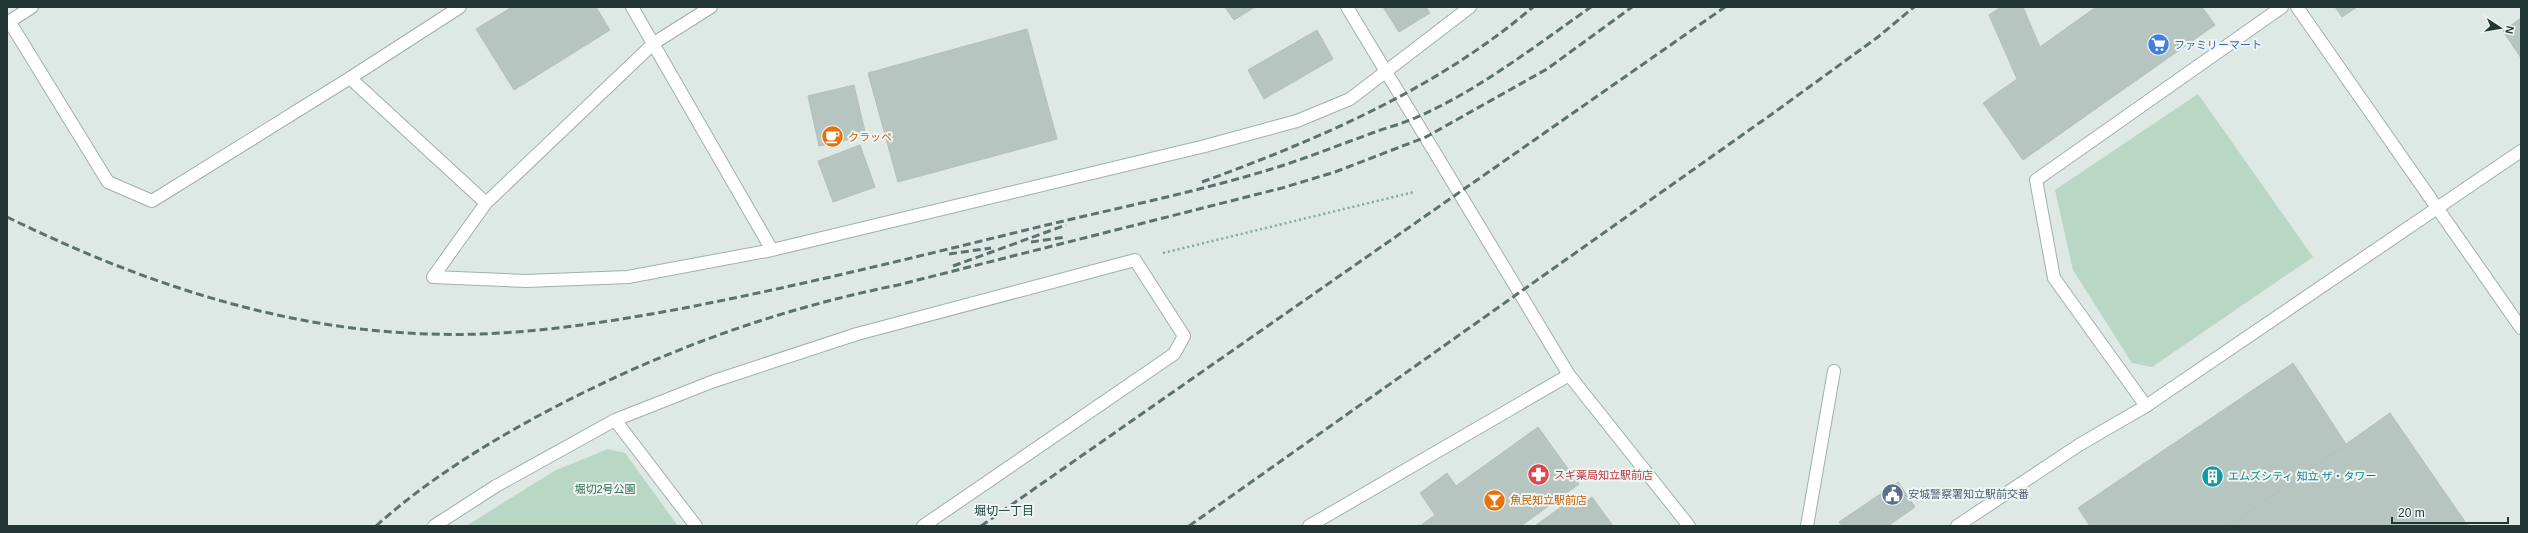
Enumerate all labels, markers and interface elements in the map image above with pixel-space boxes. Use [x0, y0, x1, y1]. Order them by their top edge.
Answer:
north arrow [2480, 8, 2520, 48]
text: N [2503, 25, 2516, 35]
supermarket icon: ファミリーマート [2146, 32, 2172, 58]
place label: ファミリーマート [2174, 39, 2262, 51]
cafe icon: クラッペ [819, 124, 845, 150]
place label: クラッペ [848, 131, 892, 143]
pharmacy icon: スギ薬局知立駅前店 [1525, 462, 1551, 488]
building icon: エムズシティ 知立 ザ・タワー [2200, 463, 2226, 489]
place label: スギ薬局知立駅前店 [1554, 469, 1653, 481]
place label: エムズシティ 知立 ザ・タワー [2228, 470, 2376, 482]
public building icon: 安城警察署知立駅前交番 [1880, 481, 1906, 507]
park label: 堀切2号公園 [574, 483, 636, 495]
bar icon: 魚民知立駅前店 [1482, 487, 1508, 513]
place label: 安城警察署知立駅前交番 [1908, 488, 2029, 500]
place label: 魚民知立駅前店 [1510, 494, 1587, 506]
scale bar [2392, 499, 2508, 525]
district label: 堀切一丁目 [974, 504, 1034, 518]
text: 20 m [2398, 506, 2425, 520]

